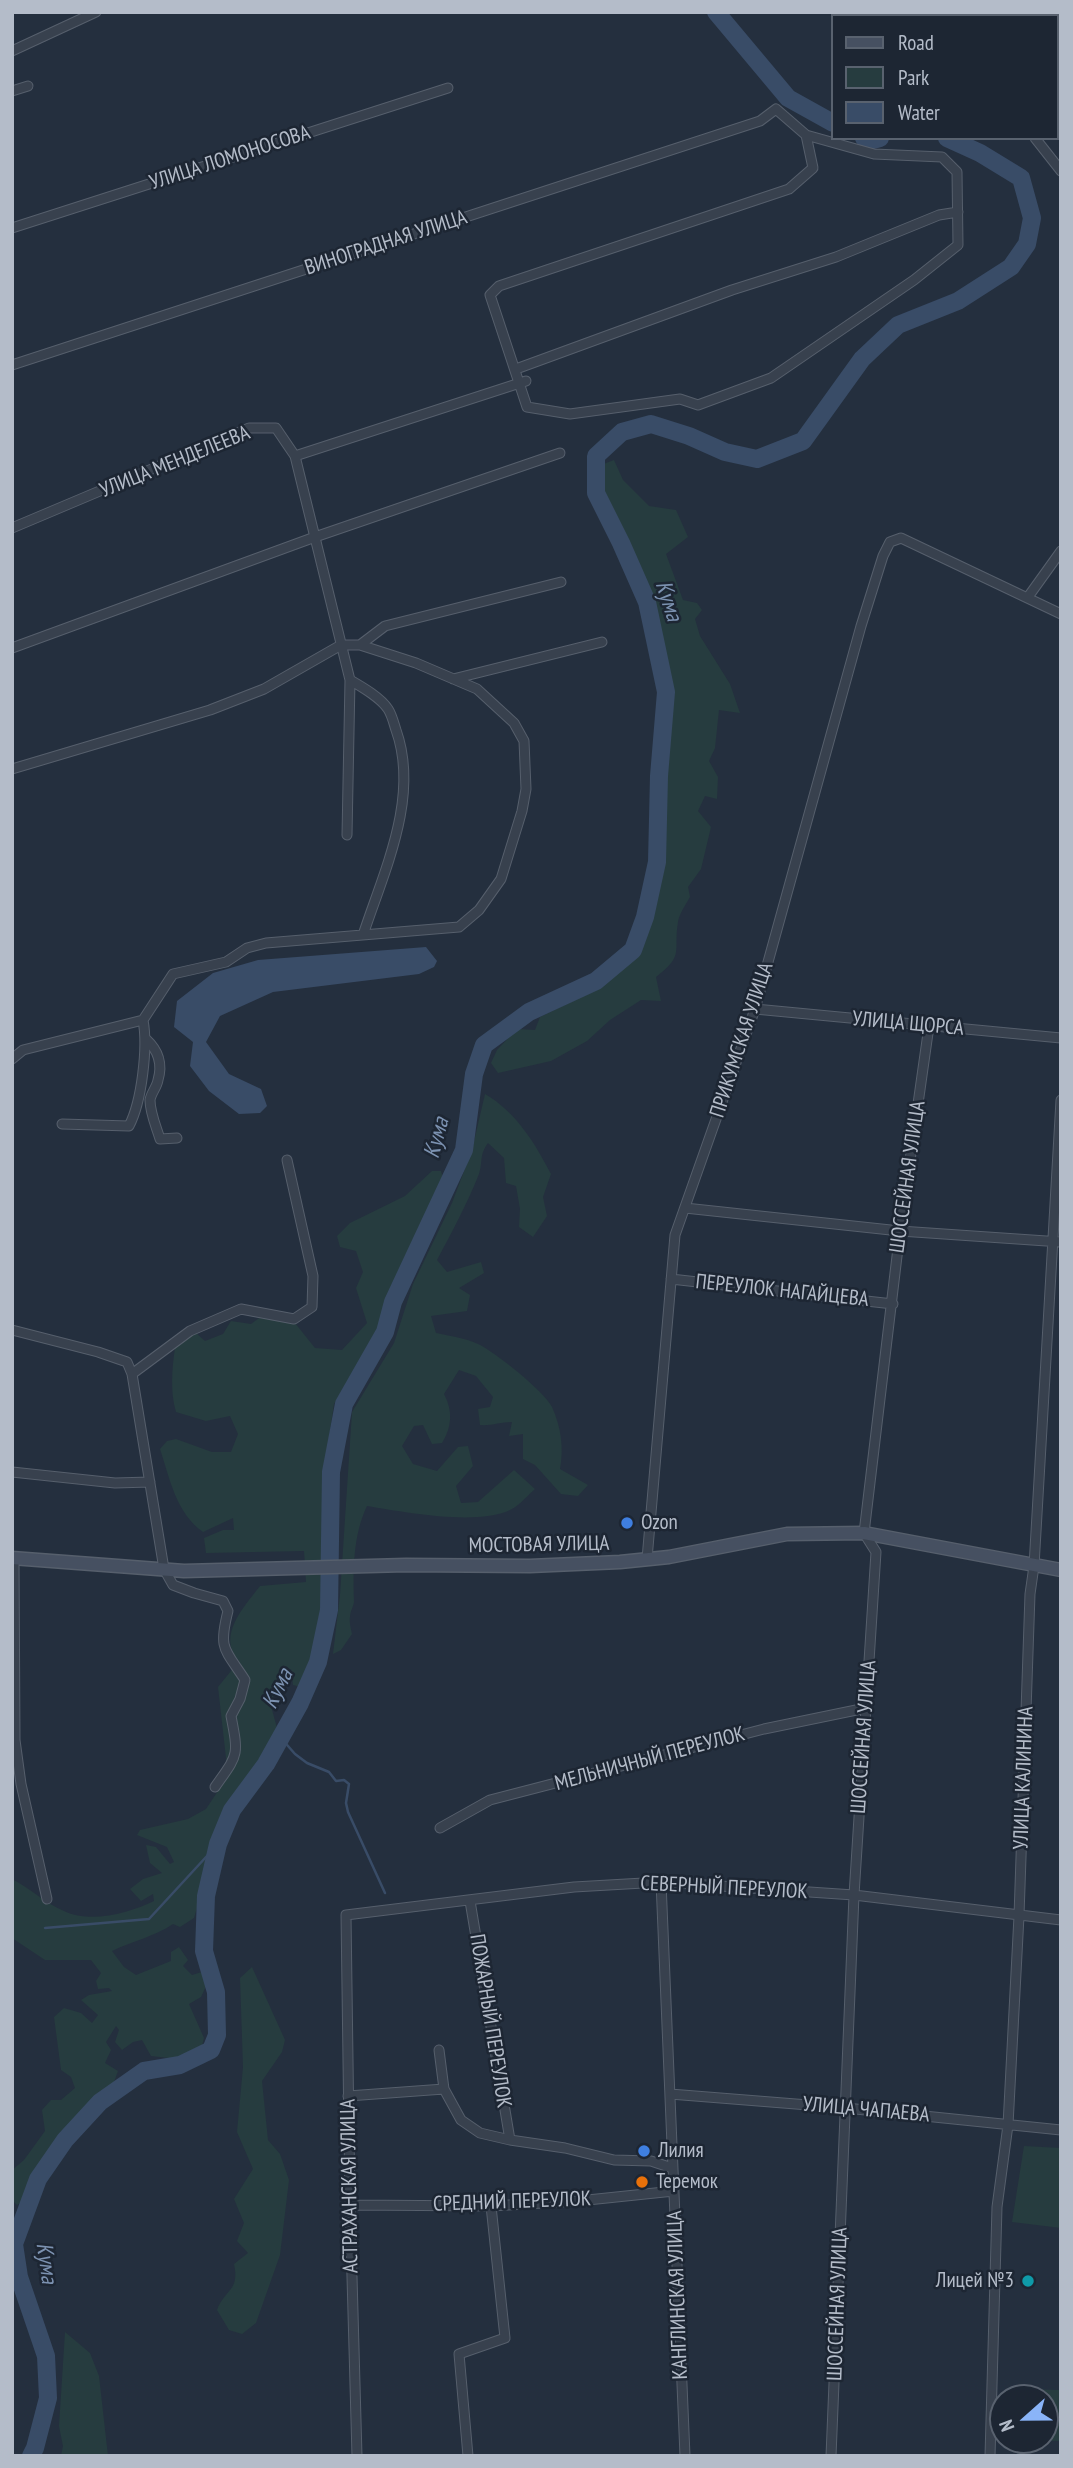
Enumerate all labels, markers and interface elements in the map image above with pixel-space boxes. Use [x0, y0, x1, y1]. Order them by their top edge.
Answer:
legend [832, 14, 1059, 140]
text: Road [898, 29, 934, 56]
text: Park [898, 64, 929, 91]
text: Water [898, 99, 940, 126]
street label: УЛИЦА ЛОМОНОСОВА [146, 120, 314, 196]
street label: ВИНОГРАДНАЯ УЛИЦА [302, 205, 470, 281]
street label: УЛИЦА МЕНДЕЛЕЕВА [96, 420, 254, 504]
water label: Кума [649, 577, 687, 625]
street label: ПРИКУМСКАЯ УЛИЦА [705, 959, 779, 1121]
street label: УЛИЦА ЩОРСА [851, 1007, 965, 1041]
street label: ШОССЕЙНАЯ УЛИЦА [885, 1099, 931, 1255]
water label: Кума [418, 1115, 456, 1161]
street label: ПЕРЕУЛОК НАГАЙЦЕВА [694, 1269, 870, 1313]
place label: Ozon [641, 1510, 678, 1536]
marker: Ozon [619, 1515, 635, 1531]
street label: МОСТОВАЯ УЛИЦА [468, 1531, 610, 1559]
street label: ШОССЕЙНАЯ УЛИЦА [846, 1660, 882, 1814]
water label: Кума [257, 1665, 299, 1713]
street label: УЛИЦА КАЛИНИНА [1009, 1706, 1039, 1850]
street label: МЕЛЬНИЧНЫЙ ПЕРЕУЛОК [552, 1722, 748, 1796]
street label: СЕВЕРНЫЙ ПЕРЕУЛОК [640, 1871, 808, 1905]
street label: ПОЖАРНЫЙ ПЕРЕУЛОК [464, 1932, 516, 2110]
street label: УЛИЦА ЧАПАЕВА [802, 2092, 930, 2128]
street label: АСТРАХАНСКАЯ УЛИЦА [336, 2099, 364, 2273]
place label: Лилия [658, 2138, 704, 2164]
marker: Лилия [636, 2143, 652, 2159]
place label: Теремок [656, 2169, 718, 2195]
marker: Теремок [634, 2174, 650, 2190]
street label: СРЕДНИЙ ПЕРЕУЛОК [432, 2187, 592, 2217]
street label: КАНГЛИНСКАЯ УЛИЦА [662, 2210, 694, 2380]
street label: ШОССЕЙНАЯ УЛИЦА [823, 2227, 853, 2381]
water label: Кума [29, 2241, 63, 2285]
place label: Лицей №3 [936, 2268, 1014, 2294]
marker: Лицей №3 [1020, 2273, 1036, 2289]
north arrow [989, 2384, 1059, 2454]
text: N [993, 2417, 1019, 2435]

